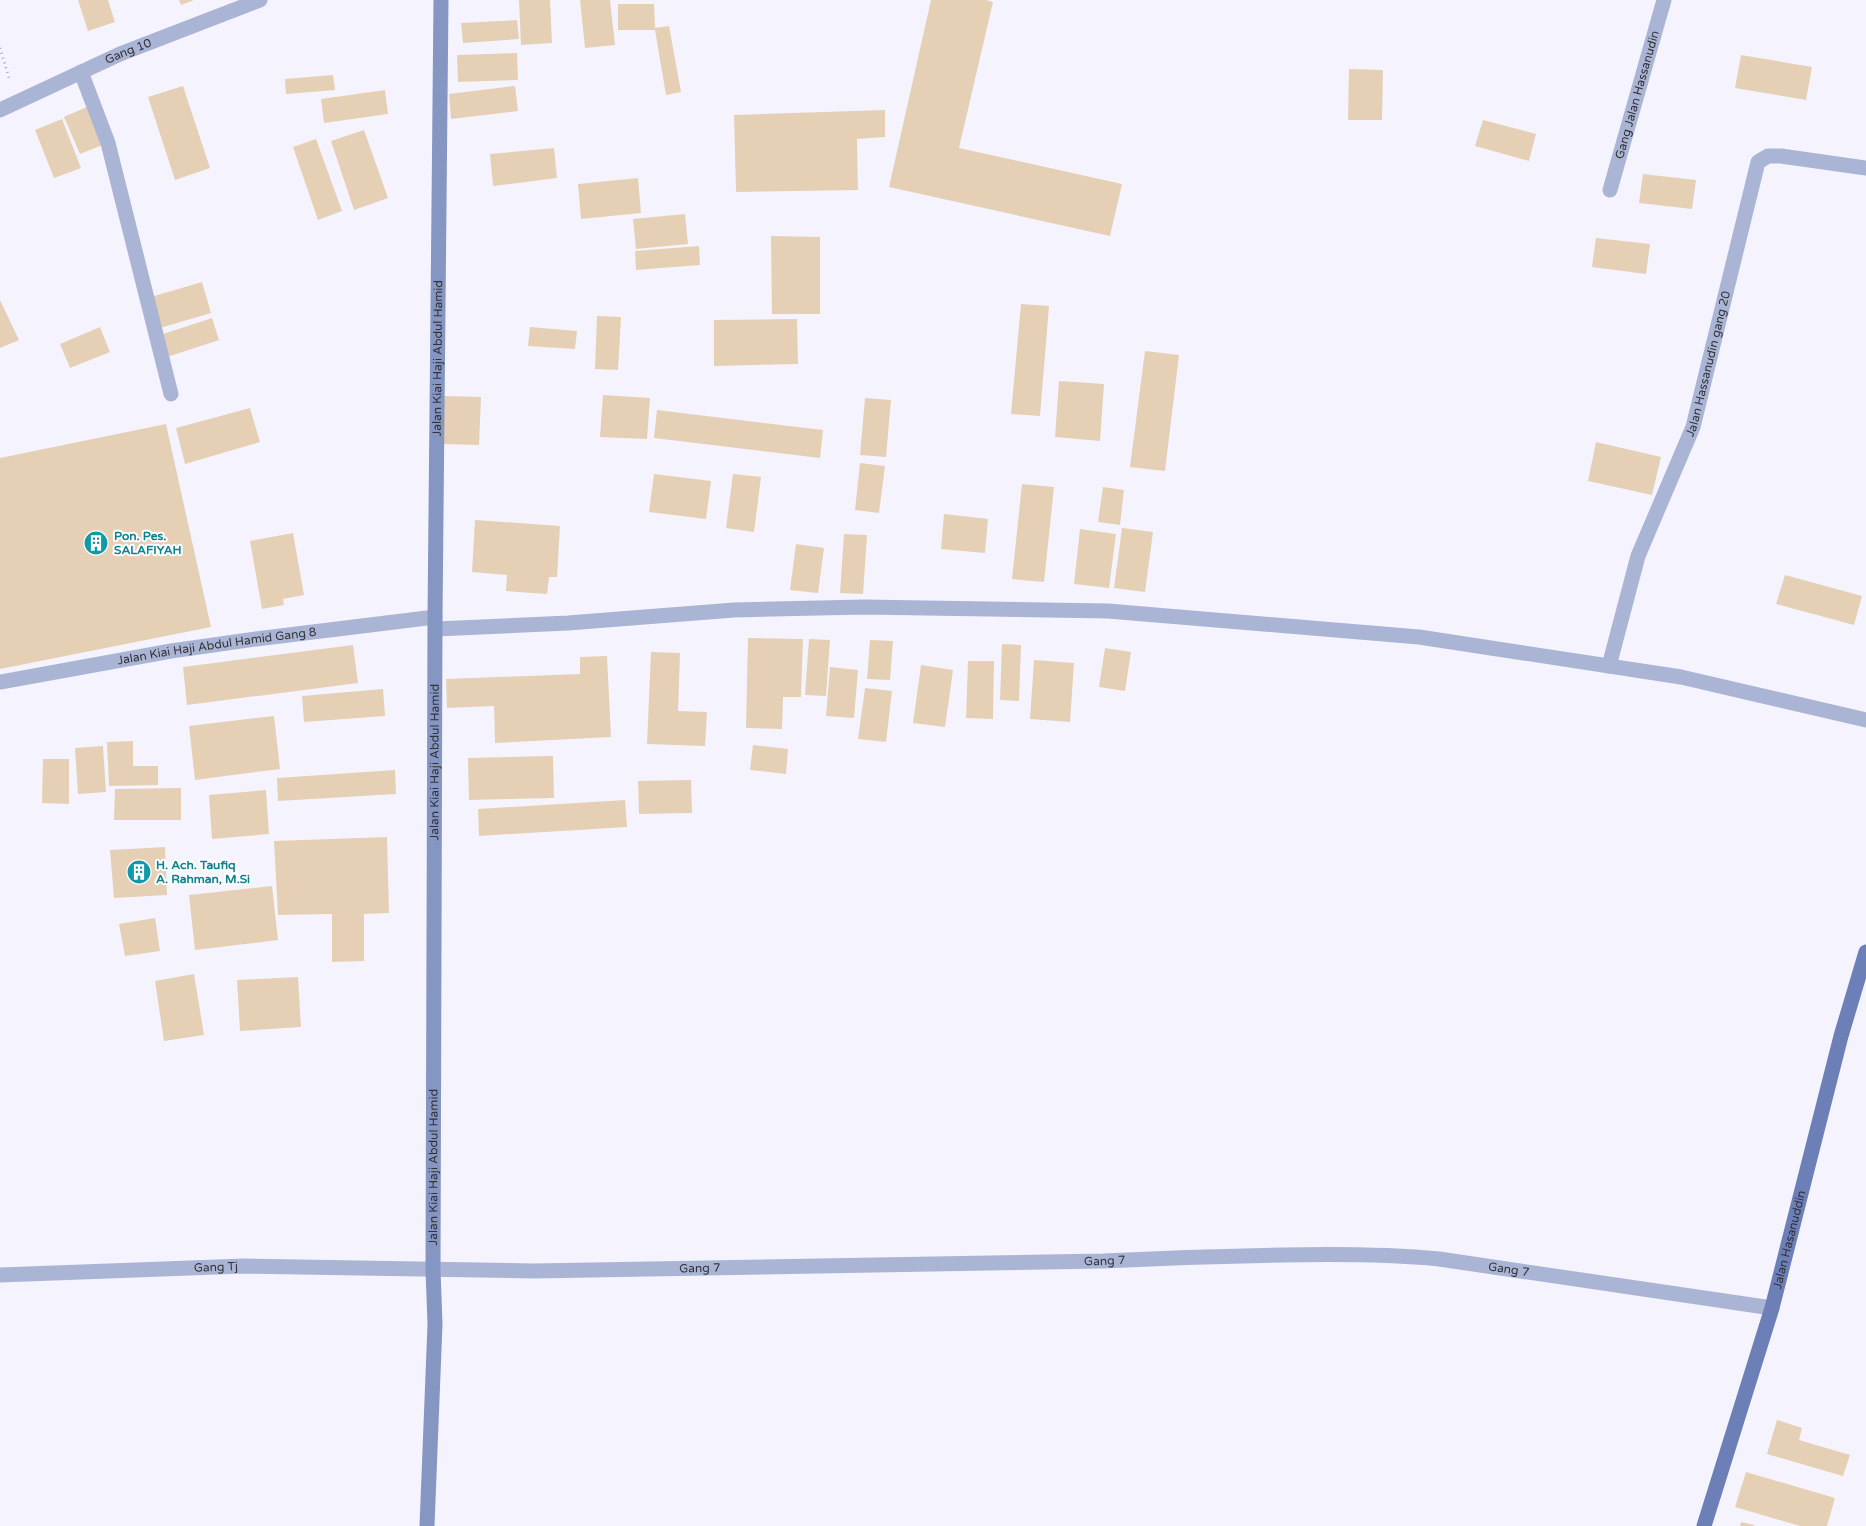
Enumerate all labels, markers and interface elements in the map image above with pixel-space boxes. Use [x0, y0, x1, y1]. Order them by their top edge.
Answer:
street label: Gang Jalan Hassanudin [1612, 29, 1662, 161]
street label: Gang 10 [103, 35, 154, 67]
street label: Jalan Kiai Haji Abdul Hamid [430, 280, 445, 436]
street label: Jalan Hassanudin gang 20 [1683, 289, 1733, 439]
place label: Pon. Pes. SALAFIYAH [114, 529, 182, 557]
building icon: Pon. Pes. SALAFIYAH [83, 530, 109, 556]
street label: Jalan Kiai Haji Abdul Hamid Gang 8 [116, 625, 317, 668]
street label: Jalan Kiai Haji Abdul Hamid [427, 684, 442, 840]
place label: H. Ach. Taufiq A. Rahman, M.Si [156, 858, 250, 886]
building icon: H. Ach. Taufiq A. Rahman, M.Si [126, 859, 152, 885]
street label: Jalan Kiai Haji Abdul Hamid [426, 1089, 441, 1245]
street label: Jalan Hasanuddin [1770, 1189, 1809, 1290]
street label: Gang 7 [1084, 1253, 1126, 1268]
street label: Gang Tj [194, 1259, 238, 1275]
street label: Gang 7 [1487, 1259, 1530, 1279]
street label: Gang 7 [679, 1261, 721, 1275]

